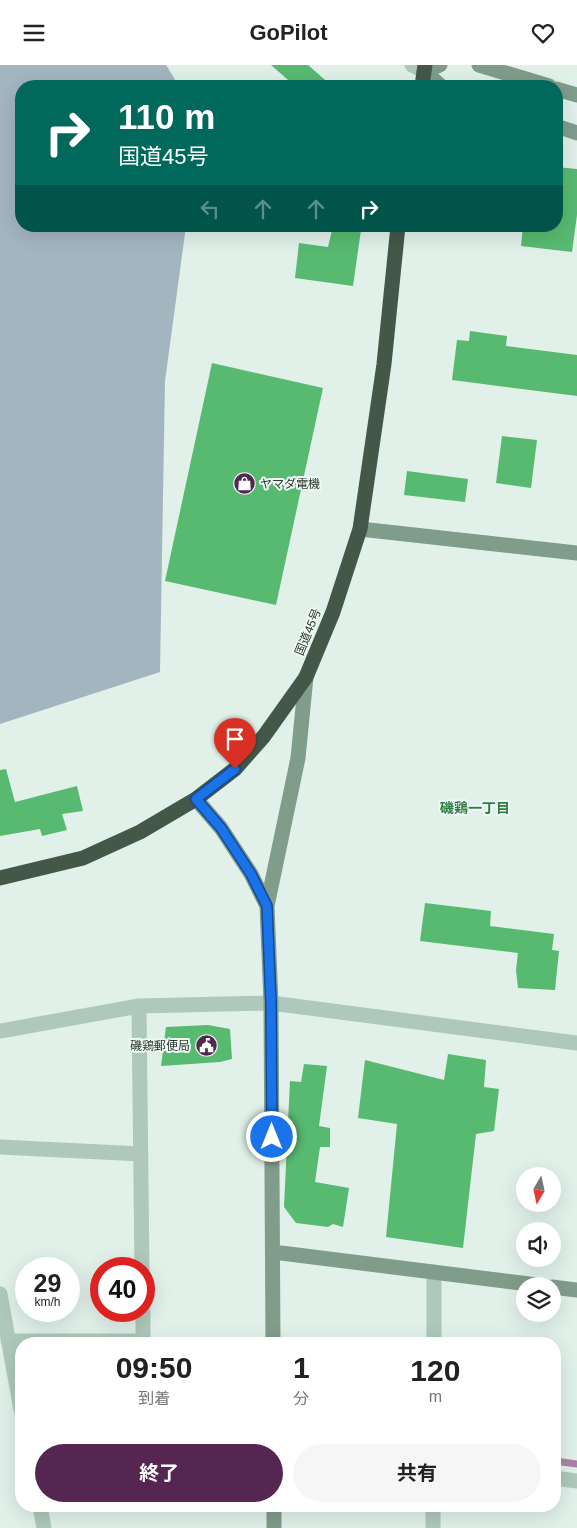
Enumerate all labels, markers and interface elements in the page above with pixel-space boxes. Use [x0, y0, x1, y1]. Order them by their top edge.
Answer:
icon: menu [20, 19, 48, 47]
icon: heart [529, 19, 557, 47]
text: GoPilot [249, 20, 328, 45]
text: 110 m [118, 97, 215, 136]
icon: right [35, 100, 100, 165]
text: 国道45号 [118, 144, 208, 169]
icon: left [196, 195, 224, 223]
icon: ahead [249, 195, 277, 223]
icon: ahead [302, 195, 330, 223]
icon: right [355, 195, 383, 223]
shop icon: ヤマダ電機 [232, 472, 256, 496]
place label: ヤマダ電機 [260, 477, 320, 491]
street label: 国道45号 [292, 606, 324, 658]
pin [214, 718, 256, 769]
icon: arrive [221, 725, 249, 753]
district label: 磯鶏一丁目 [439, 800, 510, 816]
public building icon: 磯鶏郵便局 [194, 1034, 218, 1058]
place label: 磯鶏郵便局 [130, 1039, 190, 1053]
position arrow [245, 1110, 297, 1162]
north arrow [516, 1167, 561, 1213]
map controls [516, 1167, 561, 1322]
button: sound [516, 1222, 561, 1267]
speed limit sign: 40 [90, 1257, 155, 1322]
text: 29 [34, 1269, 61, 1297]
button: layers [516, 1277, 561, 1322]
text: km/h [34, 1295, 61, 1309]
text: 09:50 [116, 1351, 192, 1384]
text: 1 [293, 1351, 310, 1384]
text: 120 [410, 1354, 460, 1387]
text: m [429, 1388, 442, 1405]
text: 到着 [138, 1390, 170, 1407]
text: 分 [293, 1390, 309, 1407]
button: 終了 [35, 1444, 283, 1502]
button: 共有 [293, 1444, 541, 1502]

